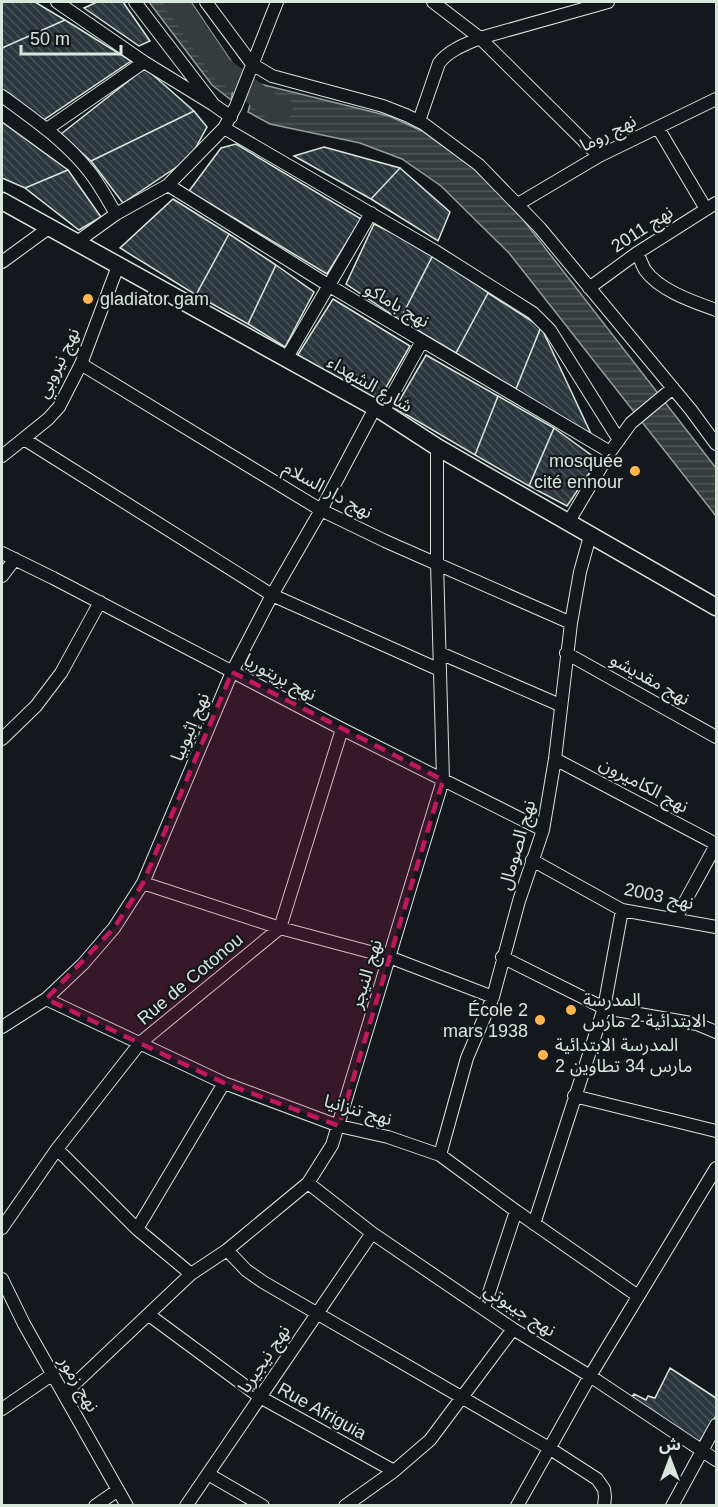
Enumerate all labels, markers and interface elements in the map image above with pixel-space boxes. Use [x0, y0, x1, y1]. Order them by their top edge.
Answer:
scale bar [21, 18, 122, 56]
text: 50 m [30, 29, 70, 49]
street label: نهج روما [577, 110, 641, 158]
street label: نهج 2011 [607, 202, 678, 259]
street label: نهج باماكو [360, 279, 433, 334]
place label: gladiator gam [100, 289, 209, 309]
marker: gladiator gam [81, 292, 95, 306]
street label: نهج نيروبي [32, 325, 86, 403]
street label: شارع الشهداء [322, 352, 416, 420]
place label: mosquée cité ennour [534, 451, 623, 492]
street label: نهج دار السلام [278, 457, 376, 526]
marker: mosquée cité ennour [628, 464, 642, 478]
street label: نهج مقديشو [605, 649, 693, 712]
street label: نهج بريتوريا [239, 650, 320, 707]
street label: نهج إثيوبيا [167, 690, 216, 765]
street label: نهج الكاميرون [595, 753, 692, 819]
street label: نهج الصومال [495, 798, 542, 893]
street label: نهج 2003 [622, 879, 696, 916]
street label: Rue de Cotonou [133, 929, 247, 1029]
street label: نهج النيجر [346, 937, 389, 1013]
place label: المدرسة الابتدائية 2 مارس [583, 990, 706, 1032]
place label: École 2 mars 1938 [443, 1000, 528, 1041]
marker: المدرسة الابتدائية 2 مارس [564, 1003, 578, 1017]
marker: École 2 mars 1938 [533, 1013, 547, 1027]
place label: المدرسة الابتدائية 2 مارس 34 تطاوين [555, 1035, 693, 1077]
marker: المدرسة الابتدائية 2 مارس 34 تطاوين [536, 1048, 550, 1062]
street label: نهج تنزانيا [321, 1091, 394, 1132]
street label: نهج جيبوتي [479, 1279, 560, 1343]
street label: نهج نيجيريا [234, 1321, 296, 1398]
street label: نهج زمور [52, 1352, 103, 1417]
street label: Rue Afriguia [274, 1378, 371, 1444]
north arrow [640, 1429, 700, 1489]
text: ش [659, 1436, 681, 1454]

